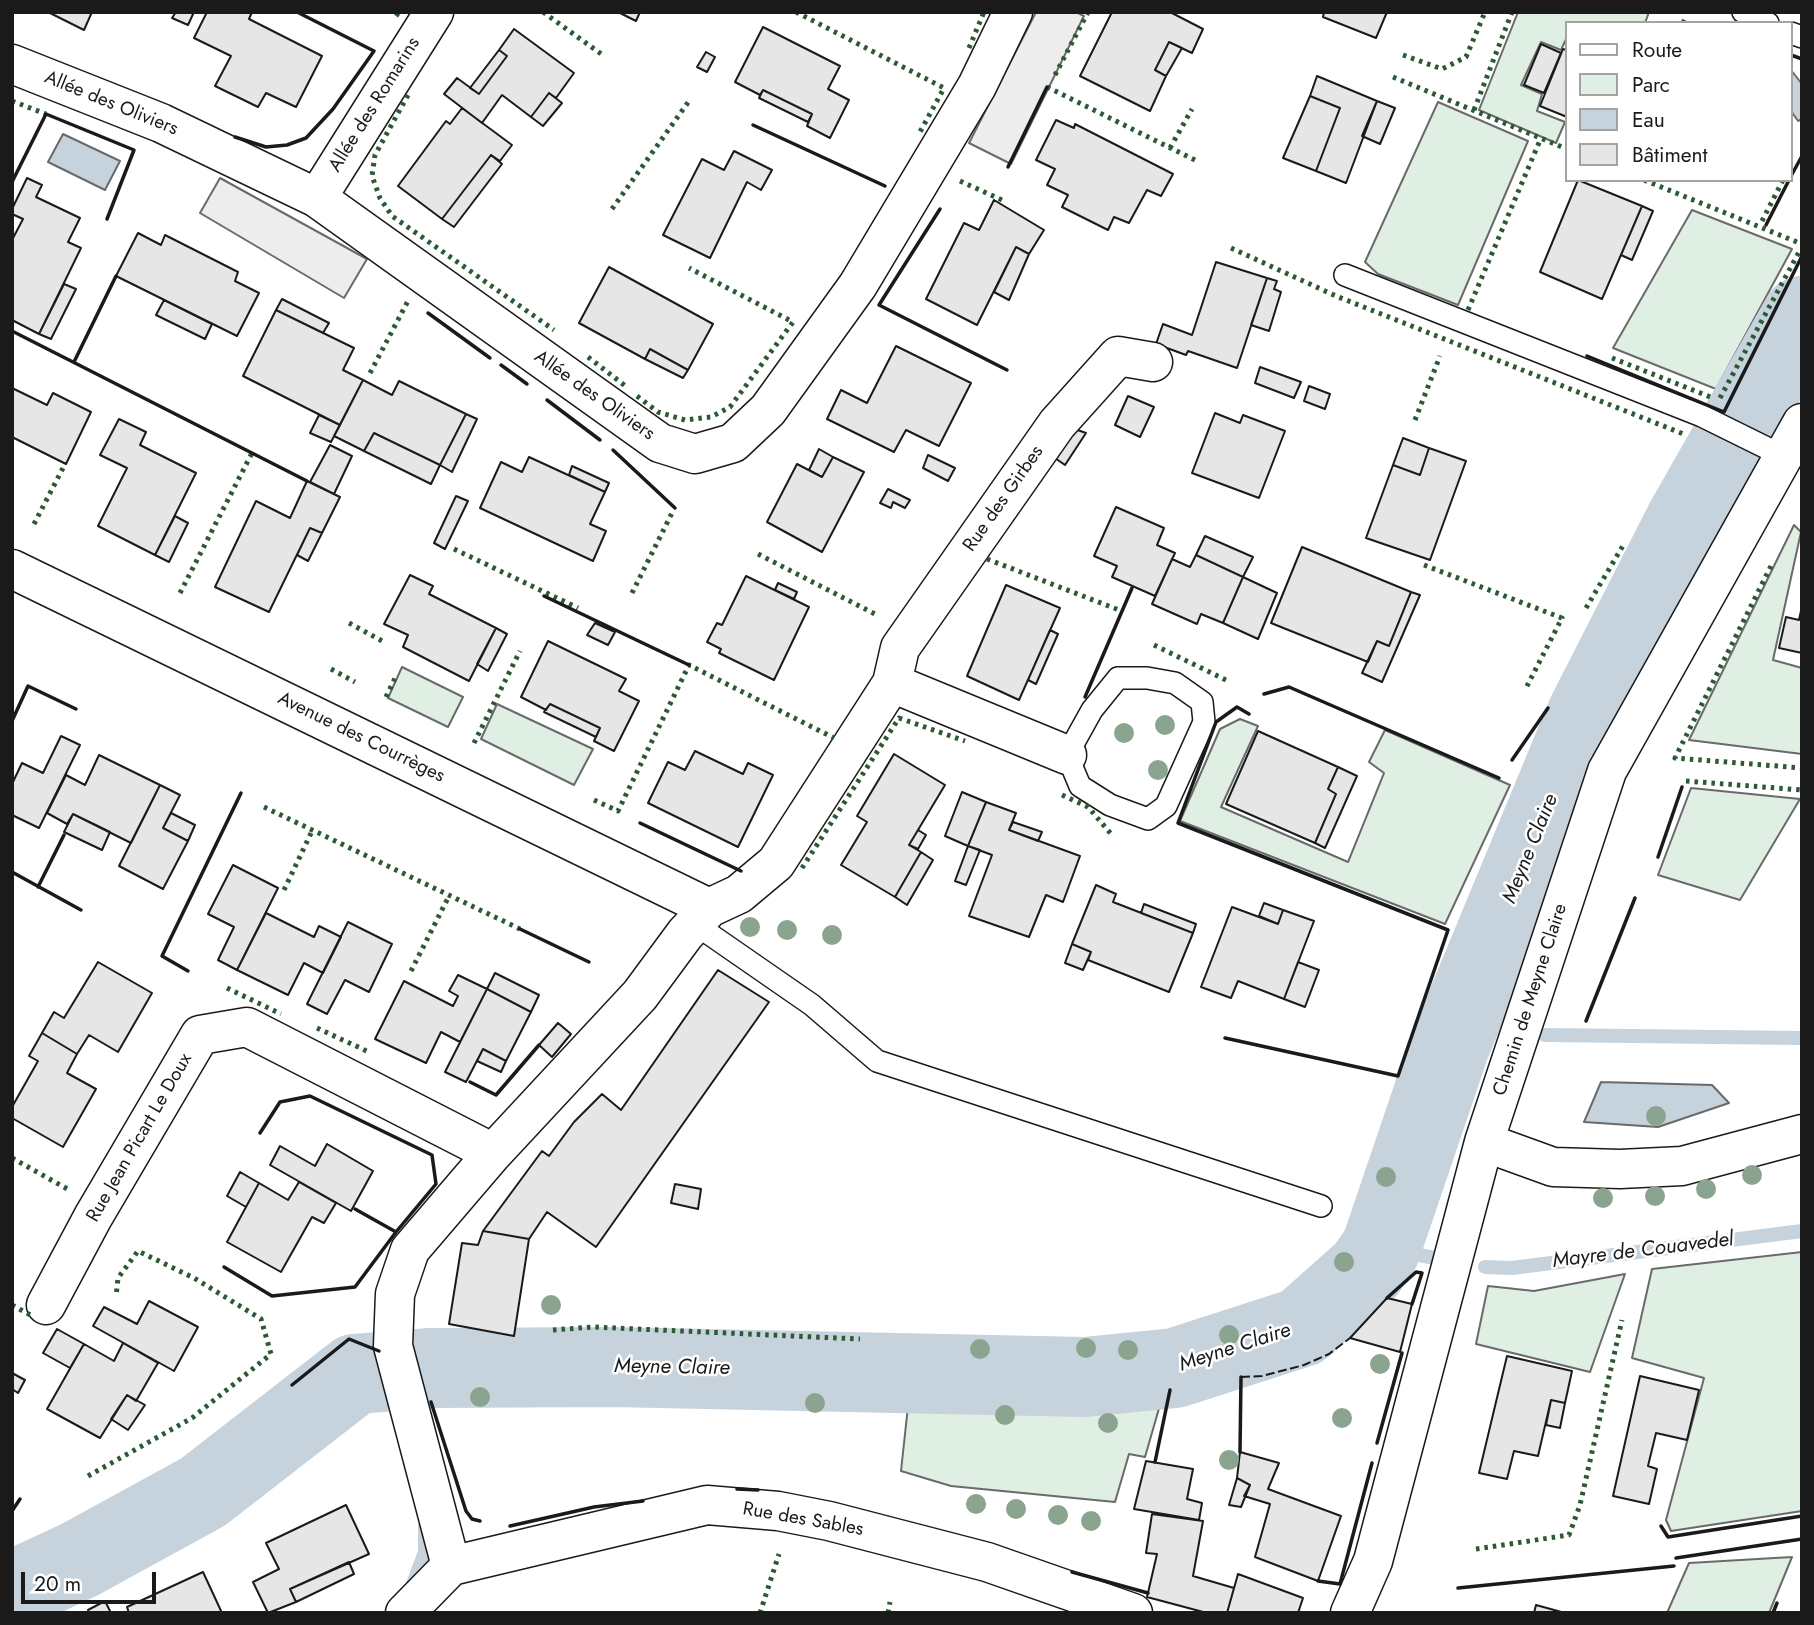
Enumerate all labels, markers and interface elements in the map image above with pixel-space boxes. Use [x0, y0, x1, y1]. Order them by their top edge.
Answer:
legend [1566, 21, 1793, 182]
street label: Allée des Romarins [324, 33, 426, 177]
text: Route [1632, 35, 1682, 65]
street label: Allée des Oliviers [41, 67, 181, 141]
text: Parc [1632, 70, 1670, 100]
text: Eau [1632, 105, 1665, 135]
text: Bâtiment [1632, 140, 1708, 170]
street label: Allée des Oliviers [529, 346, 659, 446]
street label: Rue des Girbes [959, 441, 1049, 557]
street label: Avenue des Courrèges [274, 688, 448, 788]
water label: Meyne Claire [1498, 791, 1564, 907]
street label: Chemin de Meyne Claire [1489, 901, 1573, 1099]
street label: Rue Jean Picart Le Doux [82, 1050, 198, 1226]
water label: Mayre de Couavedel [1551, 1227, 1735, 1275]
water label: Meyne Claire [1176, 1318, 1294, 1378]
water label: Meyne Claire [614, 1354, 730, 1382]
street label: Rue des Sables [741, 1498, 865, 1542]
scale bar [24, 1558, 159, 1602]
text: 20 m [34, 1569, 81, 1599]

